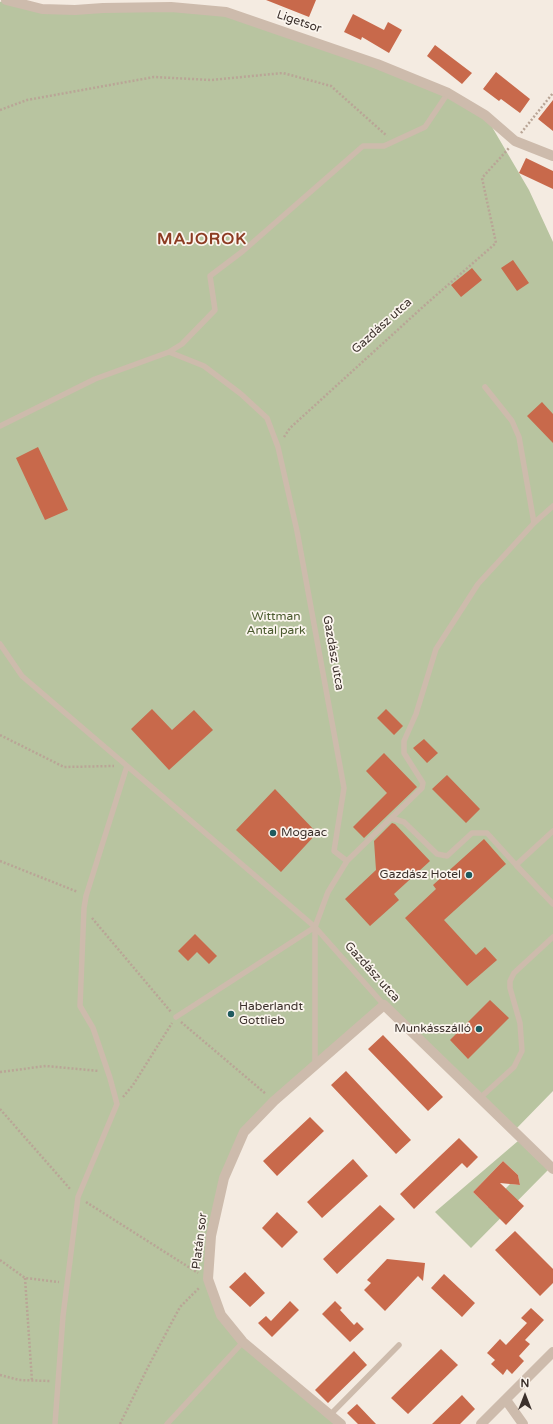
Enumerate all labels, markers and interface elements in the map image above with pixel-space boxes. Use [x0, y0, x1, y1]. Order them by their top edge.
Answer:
street label: Ligetsor [275, 8, 323, 36]
district label: MAJOROK [157, 230, 247, 250]
street label: Gazdász utca [349, 295, 415, 357]
park label: Wittman Antal park [247, 610, 305, 638]
street label: Gazdász utca [319, 614, 347, 692]
place label: Mogaac [281, 826, 327, 840]
marker: Mogaac [268, 828, 278, 838]
place label: Gazdász Hotel [380, 868, 461, 882]
marker: Gazdász Hotel [464, 870, 474, 880]
street label: Gazdász utca [341, 939, 403, 1005]
place label: Haberlandt Gottlieb [239, 1000, 303, 1028]
marker: Haberlandt Gottlieb [226, 1009, 236, 1019]
place label: Munkásszálló [394, 1022, 471, 1036]
marker: Munkásszálló [474, 1024, 484, 1034]
street label: Platán sor [189, 1212, 211, 1270]
north arrow [505, 1376, 545, 1416]
text: N [521, 1377, 529, 1390]

